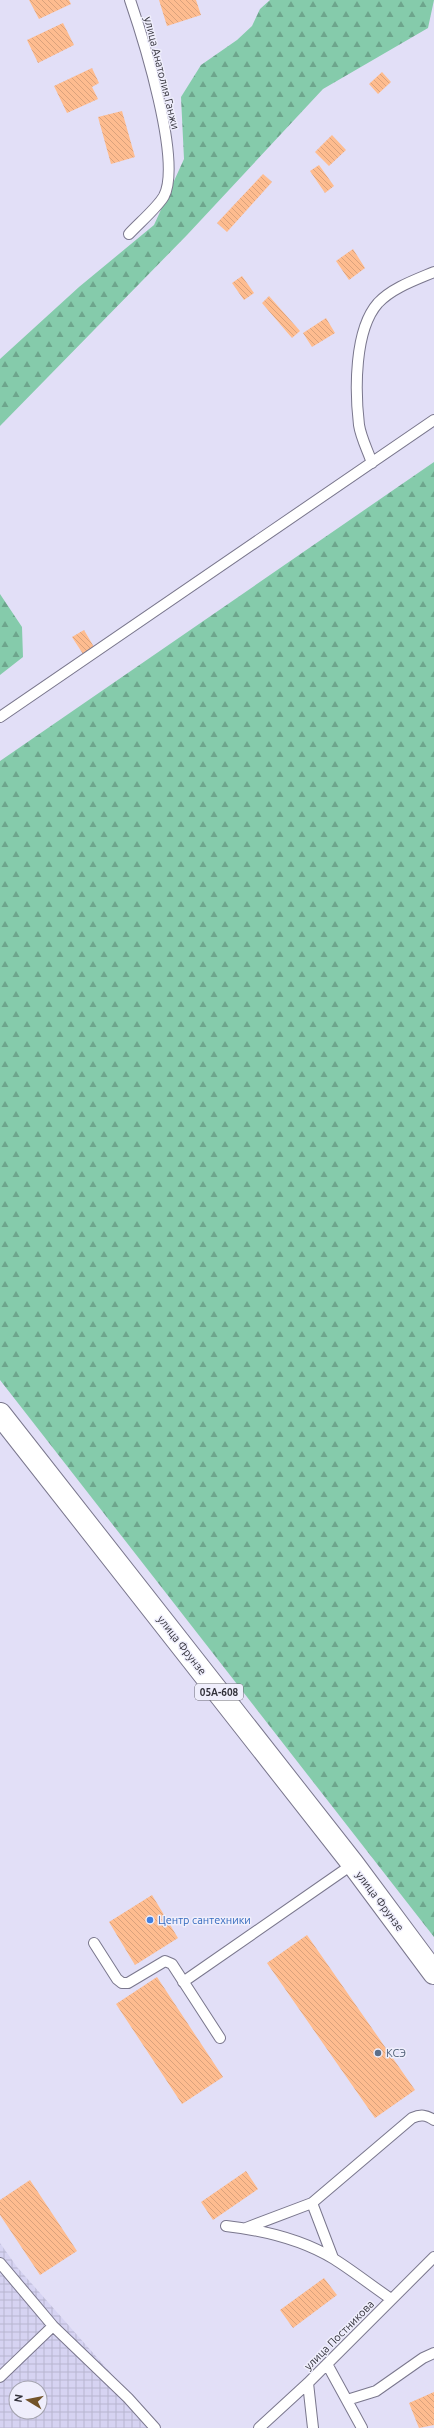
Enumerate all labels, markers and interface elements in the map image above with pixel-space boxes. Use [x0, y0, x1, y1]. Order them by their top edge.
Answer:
street label: улица Анатолия Ганжи [142, 15, 182, 131]
street label: улица Фрунзе [155, 1613, 209, 1677]
road number: 05А-608 [195, 1684, 243, 1700]
street label: улица Фрунзе [354, 1869, 406, 1933]
place label: Центр сантехники [158, 1914, 251, 1926]
marker: Центр сантехники [145, 1915, 155, 1925]
place label: КСЭ [386, 2047, 406, 2059]
marker: КСЭ [373, 2048, 383, 2058]
street label: улица Постникова [302, 2298, 376, 2372]
north arrow [8, 2380, 48, 2420]
text: N [12, 2393, 25, 2403]

